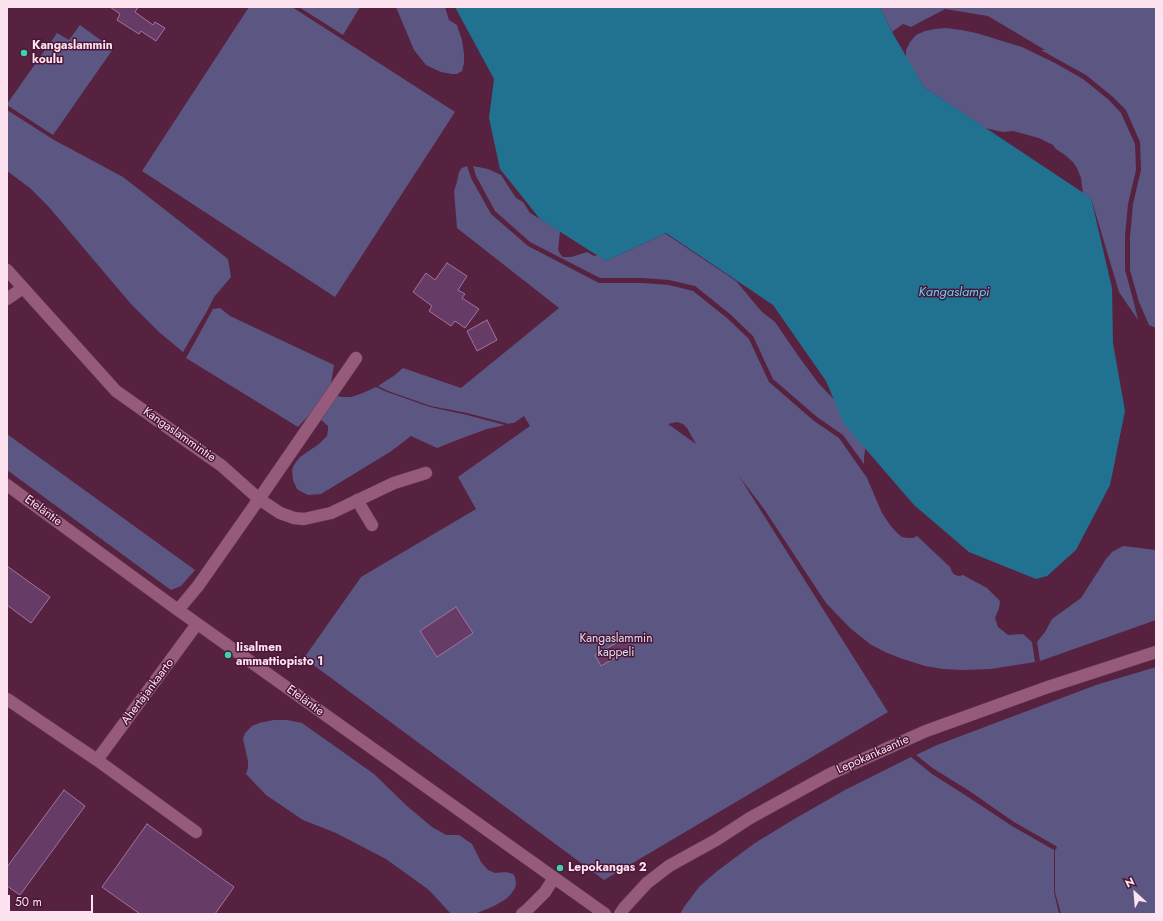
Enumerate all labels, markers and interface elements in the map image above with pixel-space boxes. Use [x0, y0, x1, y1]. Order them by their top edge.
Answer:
place label: Kangaslammin koulu [32, 39, 113, 67]
marker: Kangaslammin koulu [19, 48, 29, 58]
water label: Kangaslampi [919, 285, 989, 301]
street label: Kangaslammintie [140, 405, 218, 465]
street label: Eteläntie [21, 493, 65, 529]
park label: Kangaslammin kappeli [580, 632, 652, 660]
place label: Iisalmen ammattiopisto 1 [236, 641, 323, 669]
marker: Iisalmen ammattiopisto 1 [223, 650, 233, 660]
street label: Ahertajankaarto [119, 656, 177, 728]
street label: Eteläntie [283, 683, 327, 719]
street label: Lepokankaantie [835, 733, 911, 777]
place label: Lepokangas 2 [568, 861, 647, 875]
marker: Lepokangas 2 [555, 863, 565, 873]
north arrow [1115, 873, 1155, 913]
text: N [1122, 873, 1137, 891]
scale bar [10, 887, 95, 913]
text: 50 m [15, 893, 42, 911]

